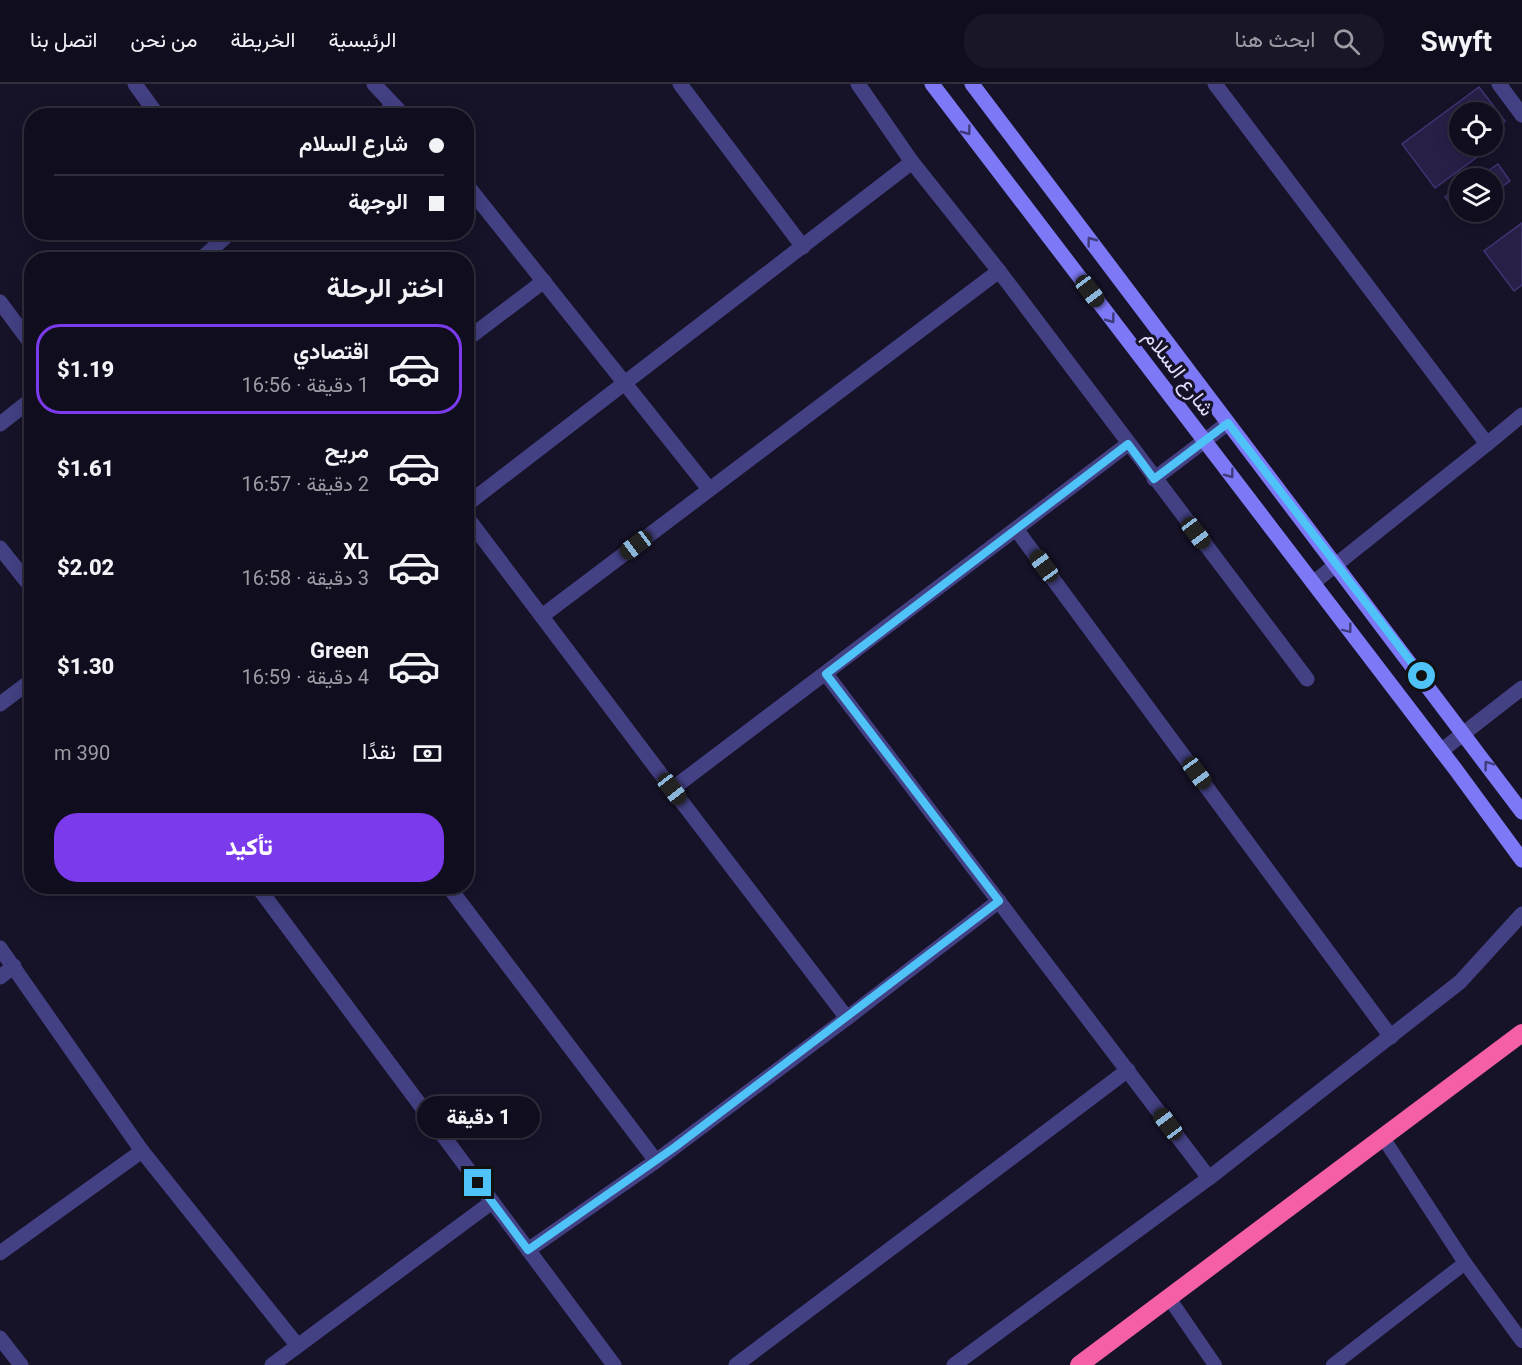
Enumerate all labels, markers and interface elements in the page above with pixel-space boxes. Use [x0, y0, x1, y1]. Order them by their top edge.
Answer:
search box [964, 14, 1384, 68]
icon: search [1330, 25, 1363, 58]
text: Swyft [1420, 25, 1492, 58]
text: ابحث هنا [1234, 27, 1315, 52]
text: اتصل بنا [30, 28, 97, 52]
text: من نحن [130, 28, 197, 52]
text: الخريطة [230, 28, 295, 52]
text: الرئيسية [328, 28, 396, 52]
map controls [1449, 102, 1503, 222]
button: locate [1449, 102, 1503, 156]
one-way arrow [960, 124, 971, 135]
text: شارع السلام [299, 131, 408, 156]
button: layers [1449, 168, 1503, 222]
text: الوجهة [348, 189, 408, 214]
one-way arrow [1087, 237, 1098, 248]
car [1072, 271, 1108, 311]
text: اختر الرحلة [327, 272, 444, 304]
one-way arrow [1104, 312, 1115, 323]
street label: شارع السلام [1137, 325, 1219, 422]
text: اقتصادي [293, 339, 369, 364]
icon: car [387, 342, 441, 396]
text: $1.19 [57, 357, 114, 382]
text: 1 دقيقة · 16:56 [242, 373, 369, 397]
text: مريح [325, 438, 369, 463]
icon: car [387, 441, 441, 495]
text: $1.61 [57, 456, 114, 481]
one-way arrow [1222, 467, 1233, 478]
text: 2 دقيقة · 16:57 [242, 472, 369, 496]
car [1178, 513, 1214, 553]
car [616, 527, 656, 563]
text: XL [343, 539, 369, 564]
icon: car [387, 540, 441, 594]
car [1026, 546, 1062, 586]
text: $2.02 [57, 555, 114, 580]
text: 3 دقيقة · 16:58 [242, 566, 369, 590]
one-way arrow [1340, 622, 1351, 633]
text: Green [310, 638, 369, 663]
icon: car [387, 639, 441, 693]
text: $1.30 [57, 654, 114, 679]
route start [1408, 662, 1435, 689]
text: 4 دقيقة · 16:59 [242, 665, 369, 689]
icon: cash [411, 737, 444, 770]
text: نقدًا [362, 739, 396, 764]
text: 390 m [54, 741, 110, 765]
car [1179, 753, 1215, 793]
one-way arrow [1484, 760, 1495, 771]
car [654, 769, 690, 809]
button: تأكيد [54, 813, 444, 882]
callout: 1 دقيقة [416, 1096, 540, 1138]
car [1150, 1104, 1186, 1144]
text: 1 دقيقة [447, 1105, 510, 1129]
route end [464, 1169, 491, 1196]

